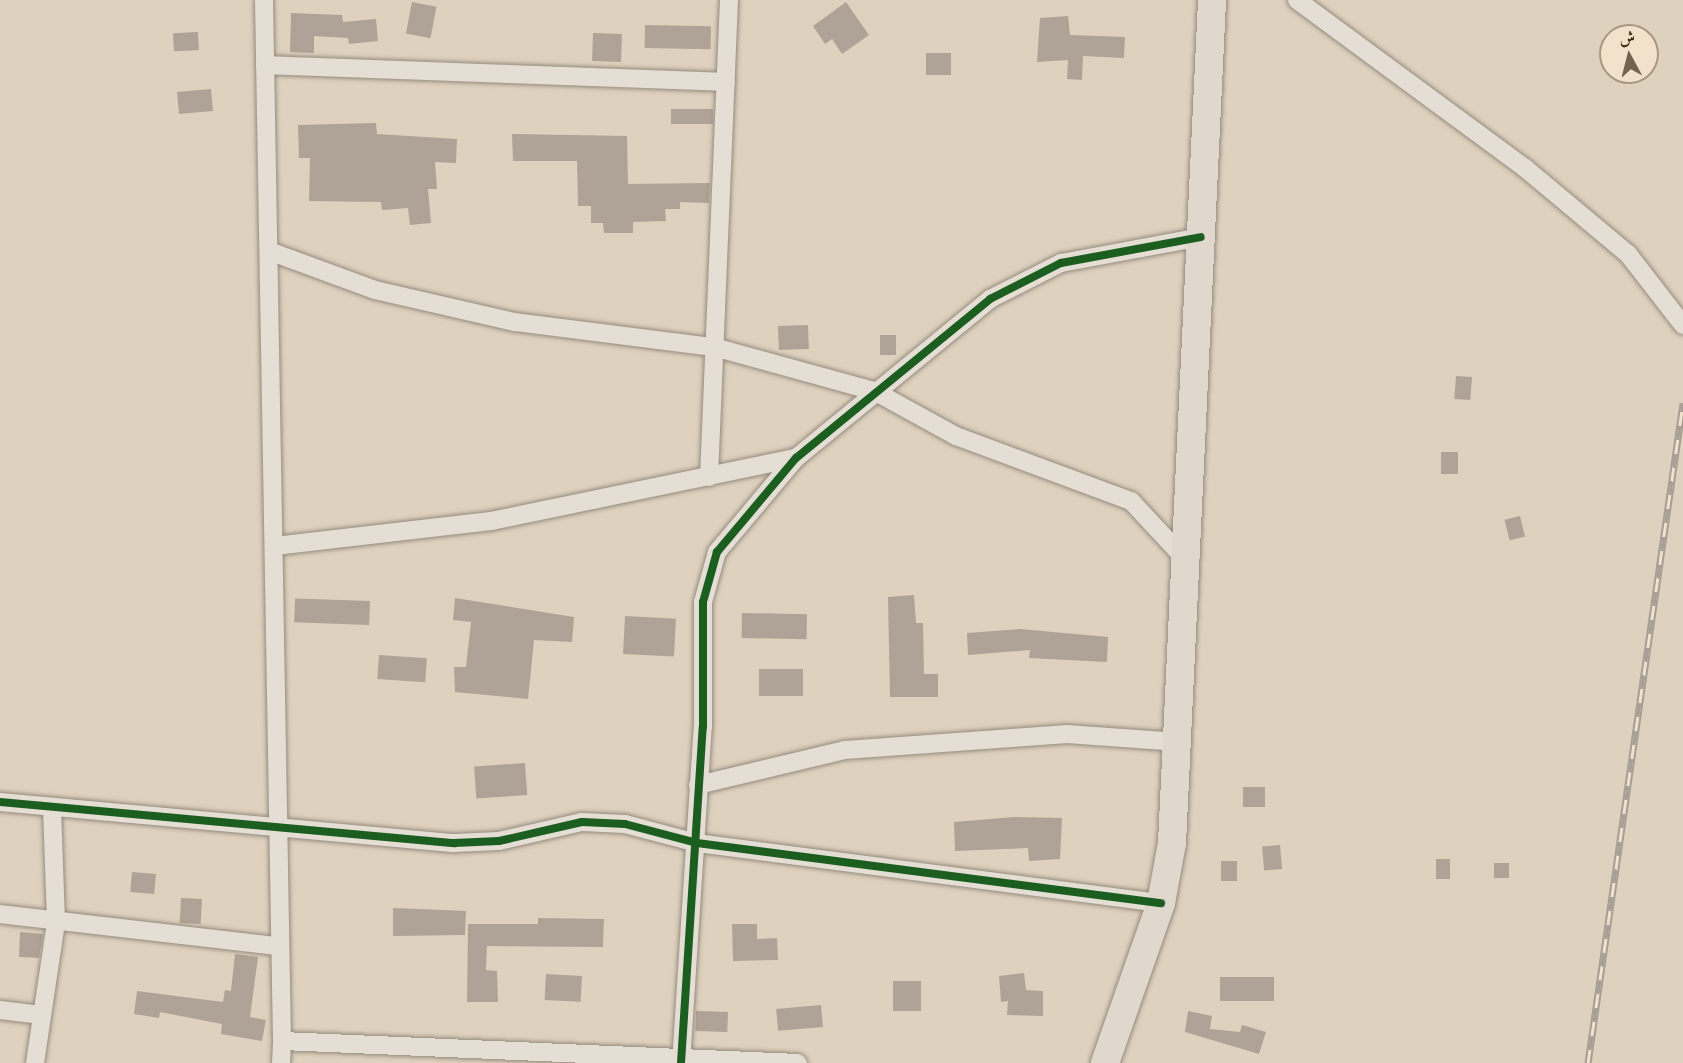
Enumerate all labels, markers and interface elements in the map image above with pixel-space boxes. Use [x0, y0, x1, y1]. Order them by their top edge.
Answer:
north arrow [1599, 24, 1659, 84]
text: ش [1618, 26, 1636, 49]

